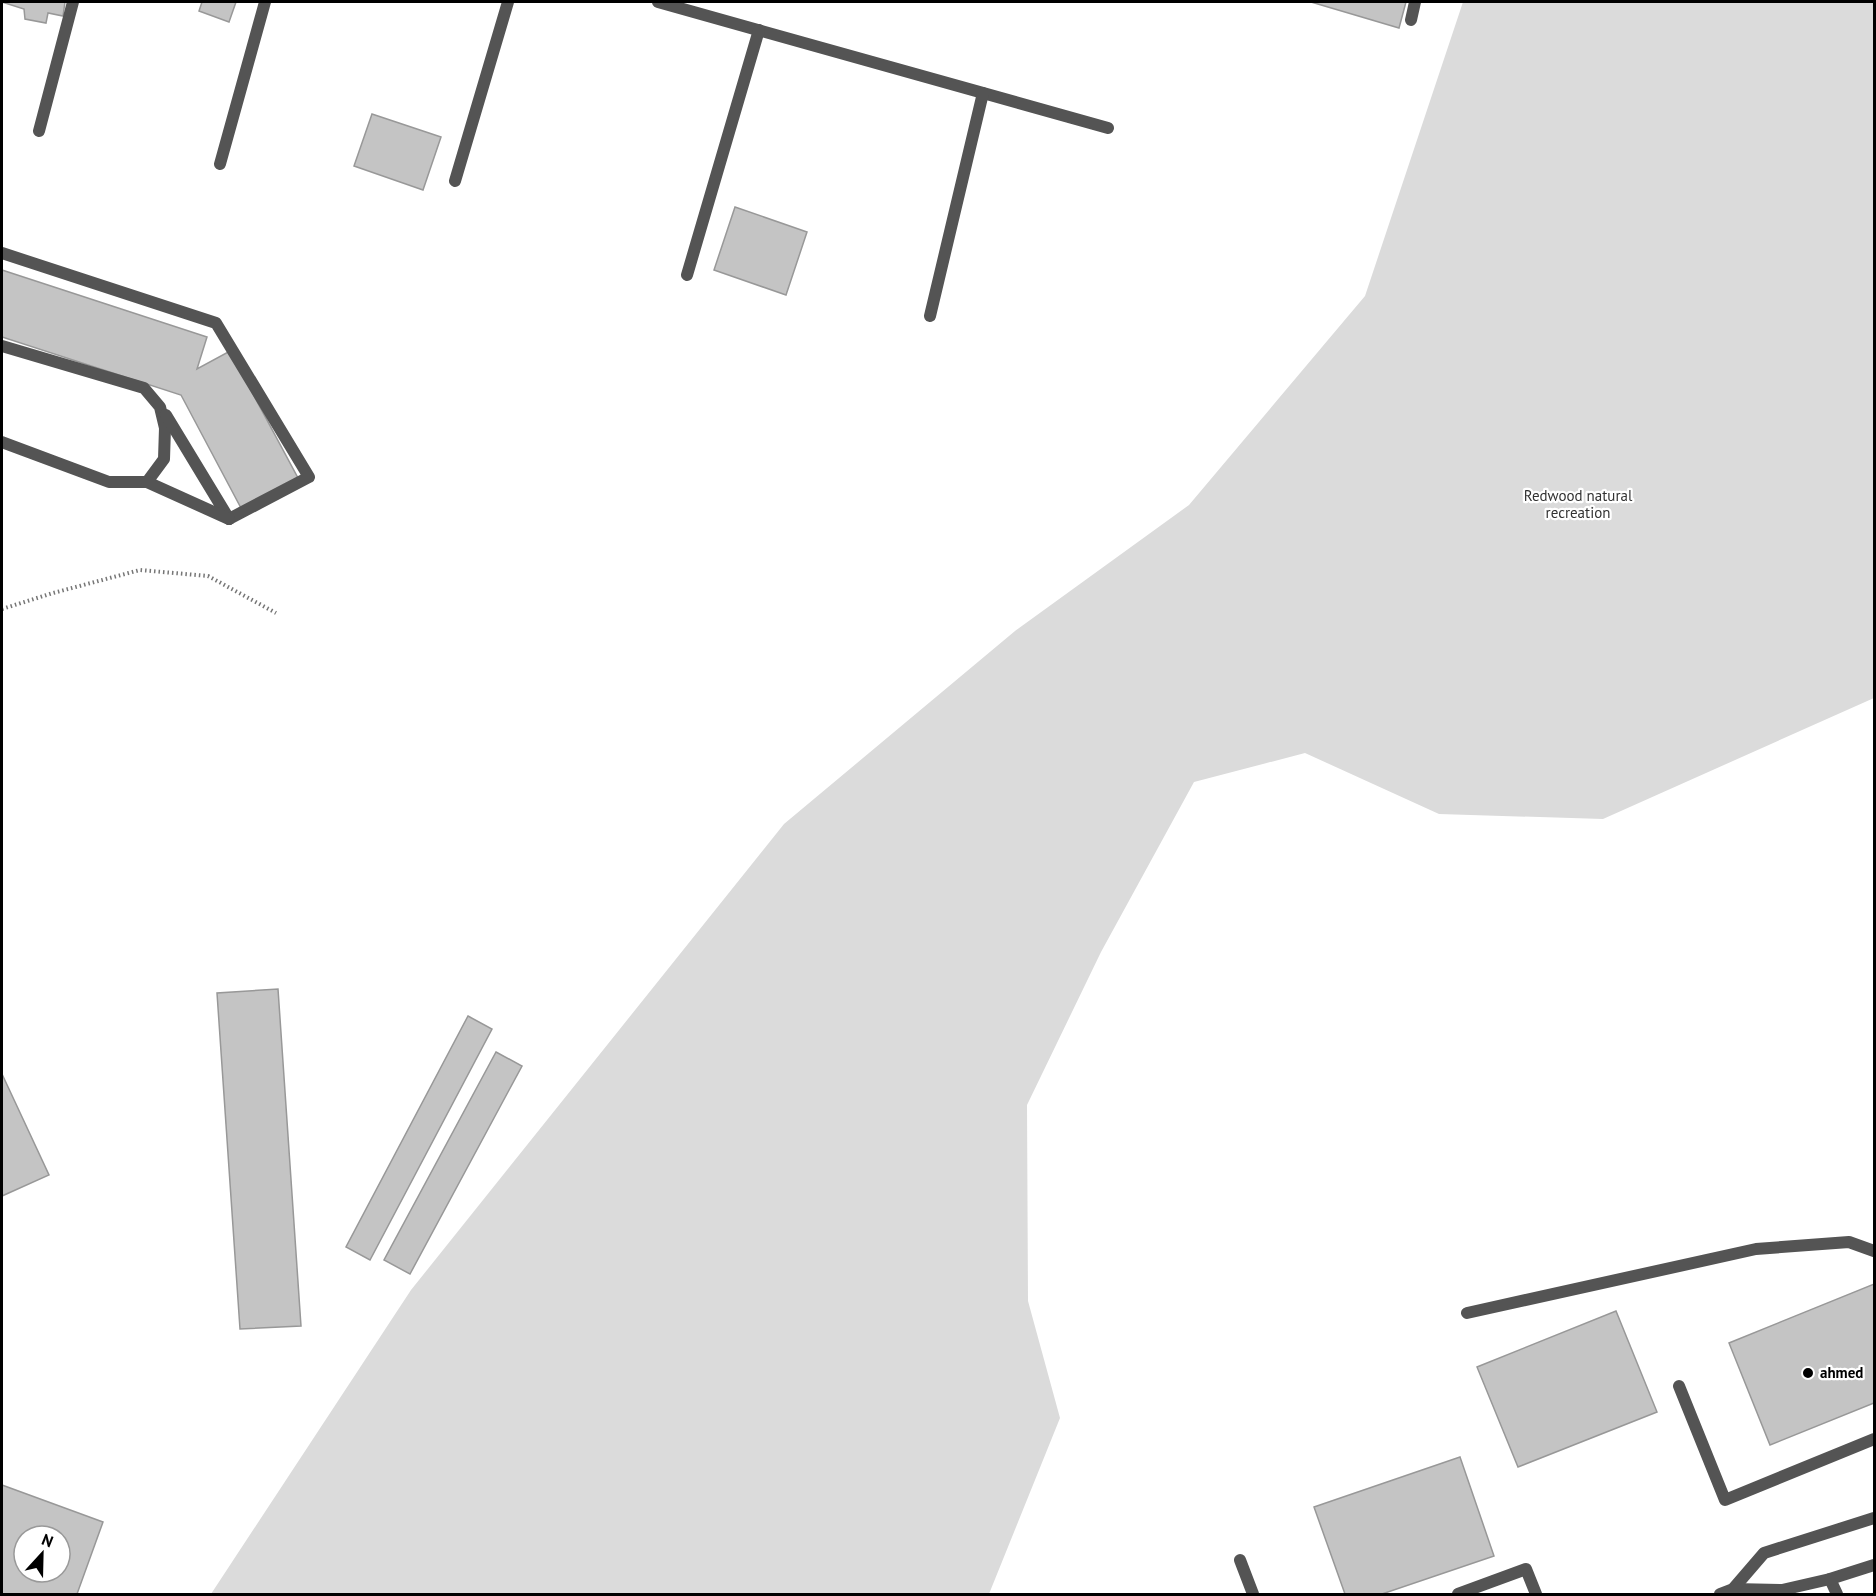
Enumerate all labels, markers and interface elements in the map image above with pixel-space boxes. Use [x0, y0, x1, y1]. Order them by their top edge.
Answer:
park label: Redwood natural recreation [1524, 486, 1633, 522]
place label: ahmed [1820, 1363, 1863, 1382]
marker: ahmed [1801, 1366, 1815, 1380]
north arrow [12, 1524, 72, 1584]
text: N [39, 1529, 56, 1551]

